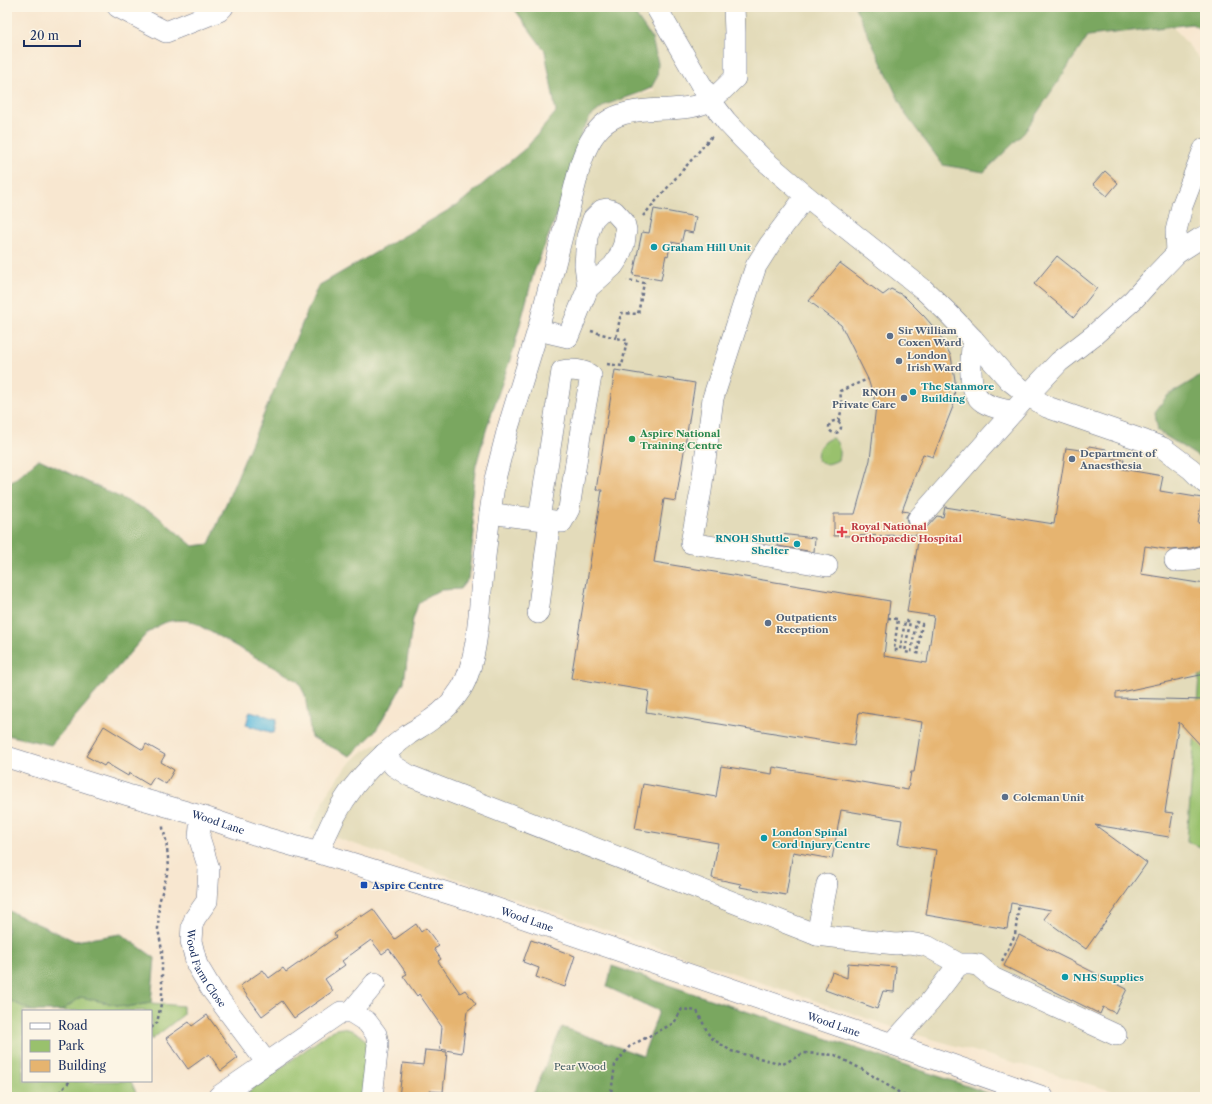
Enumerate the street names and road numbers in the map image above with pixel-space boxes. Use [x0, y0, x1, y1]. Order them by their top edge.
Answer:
street label: Wood Lane [189, 807, 247, 837]
street label: Wood Lane [498, 904, 556, 935]
street label: Wood Farm Close [184, 928, 229, 1010]
street label: Wood Lane [805, 1009, 862, 1040]

